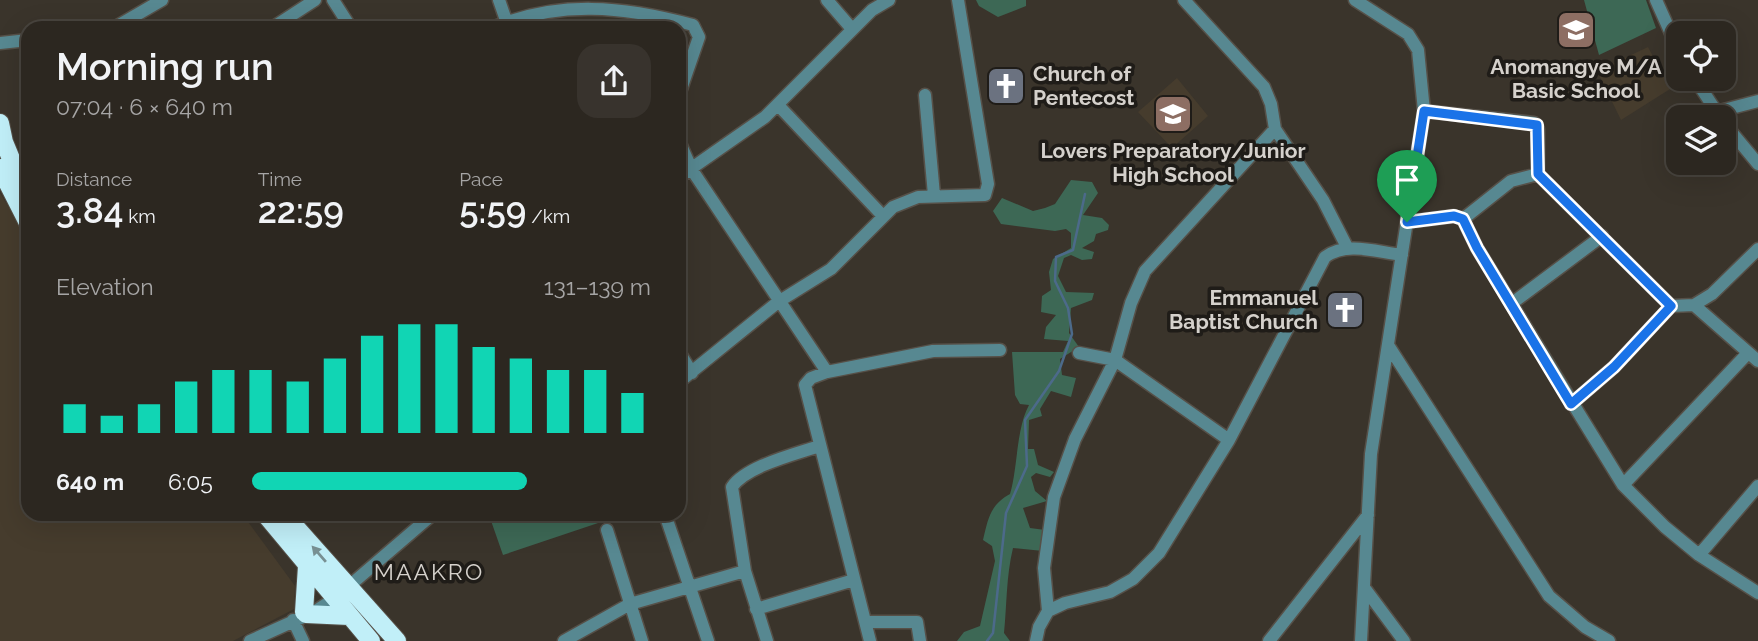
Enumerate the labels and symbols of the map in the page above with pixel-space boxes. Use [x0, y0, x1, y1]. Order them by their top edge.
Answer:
school or university icon: Anomangye M/A Basic School [1555, 9, 1597, 51]
place label: Anomangye M/A Basic School [1490, 54, 1663, 103]
place label: Church of Pentecost [1033, 61, 1134, 110]
church icon: Church of Pentecost [985, 65, 1027, 107]
school or university icon: Lovers Preparatory/Junior High School [1152, 93, 1194, 135]
place label: Lovers Preparatory/Junior High School [1040, 138, 1306, 187]
pin [1377, 150, 1437, 222]
place label: Emmanuel Baptist Church [1169, 285, 1318, 334]
church icon: Emmanuel Baptist Church [1324, 289, 1366, 331]
one-way arrow [311, 545, 327, 563]
district label: MAAKRO [374, 558, 484, 585]

